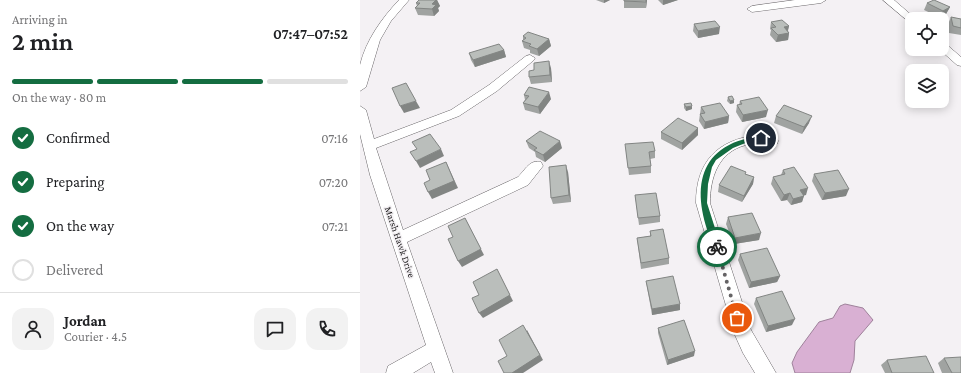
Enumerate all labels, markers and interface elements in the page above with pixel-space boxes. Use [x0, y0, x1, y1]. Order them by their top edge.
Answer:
text: Arriving in [12, 12, 68, 27]
map controls [905, 12, 949, 108]
button: locate [905, 12, 949, 56]
text: 07:47–07:52 [273, 26, 348, 42]
text: 2 min [12, 27, 73, 56]
button: layers [905, 64, 949, 108]
text: On the way · 80 m [12, 90, 106, 105]
pin [744, 121, 778, 155]
icon: check [12, 127, 34, 149]
icon: home [750, 127, 772, 149]
text: Confirmed [46, 130, 110, 146]
text: 07:16 [321, 131, 348, 146]
icon: check [12, 171, 34, 193]
text: Preparing [46, 174, 105, 190]
text: 07:20 [319, 175, 348, 190]
street label: Marsh Hawk Drive [383, 205, 418, 280]
icon: check [12, 215, 34, 237]
text: On the way [46, 218, 114, 234]
text: 07:21 [322, 219, 348, 234]
courier [697, 227, 737, 267]
icon: bike [706, 236, 728, 258]
text: Delivered [46, 262, 103, 278]
pin [720, 301, 754, 335]
icon: bag [726, 307, 748, 329]
button: person [12, 308, 54, 350]
button: chat [254, 308, 296, 350]
button: phone [306, 308, 348, 350]
text: Jordan [64, 313, 106, 329]
text: Courier · 4.5 [64, 329, 127, 344]

